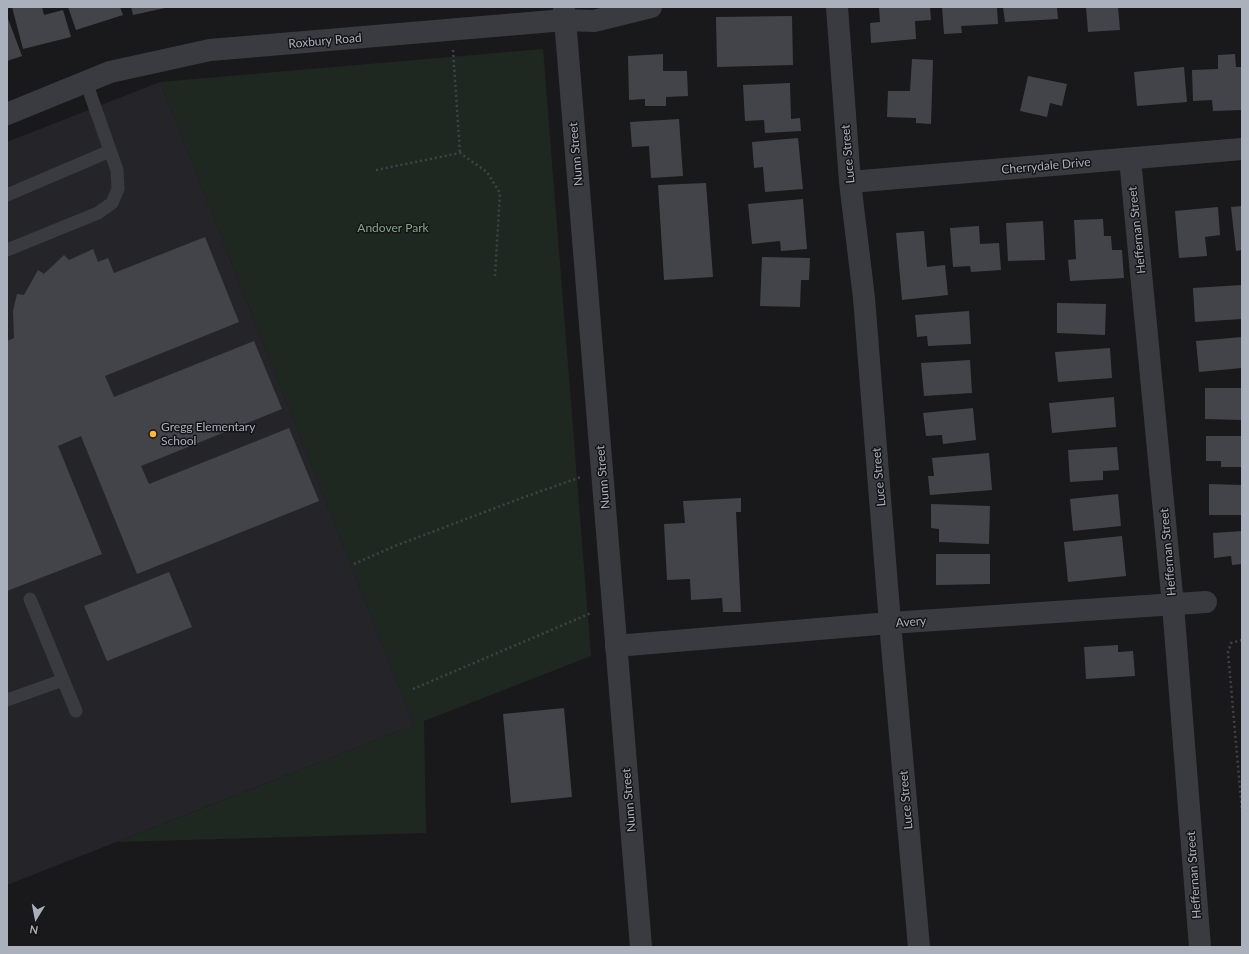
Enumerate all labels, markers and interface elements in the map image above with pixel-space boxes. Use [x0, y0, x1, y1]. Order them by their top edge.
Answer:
street label: Roxbury Road [288, 31, 362, 51]
street label: Nunn Street [566, 122, 586, 186]
street label: Luce Street [838, 124, 858, 184]
street label: Cherrydale Drive [1001, 155, 1091, 177]
street label: Heffernan Street [1125, 186, 1149, 274]
park label: Andover Park [357, 221, 429, 235]
place label: Gregg Elementary School [161, 420, 255, 448]
marker: Gregg Elementary School [148, 429, 158, 439]
street label: Nunn Street [593, 445, 613, 509]
street label: Luce Street [869, 447, 889, 507]
street label: Heffernan Street [1157, 508, 1179, 596]
street label: Avery [895, 614, 927, 630]
street label: Nunn Street [619, 768, 639, 832]
street label: Luce Street [896, 770, 916, 830]
street label: Heffernan Street [1184, 831, 1204, 919]
north arrow [16, 898, 56, 938]
text: N [29, 923, 39, 937]

